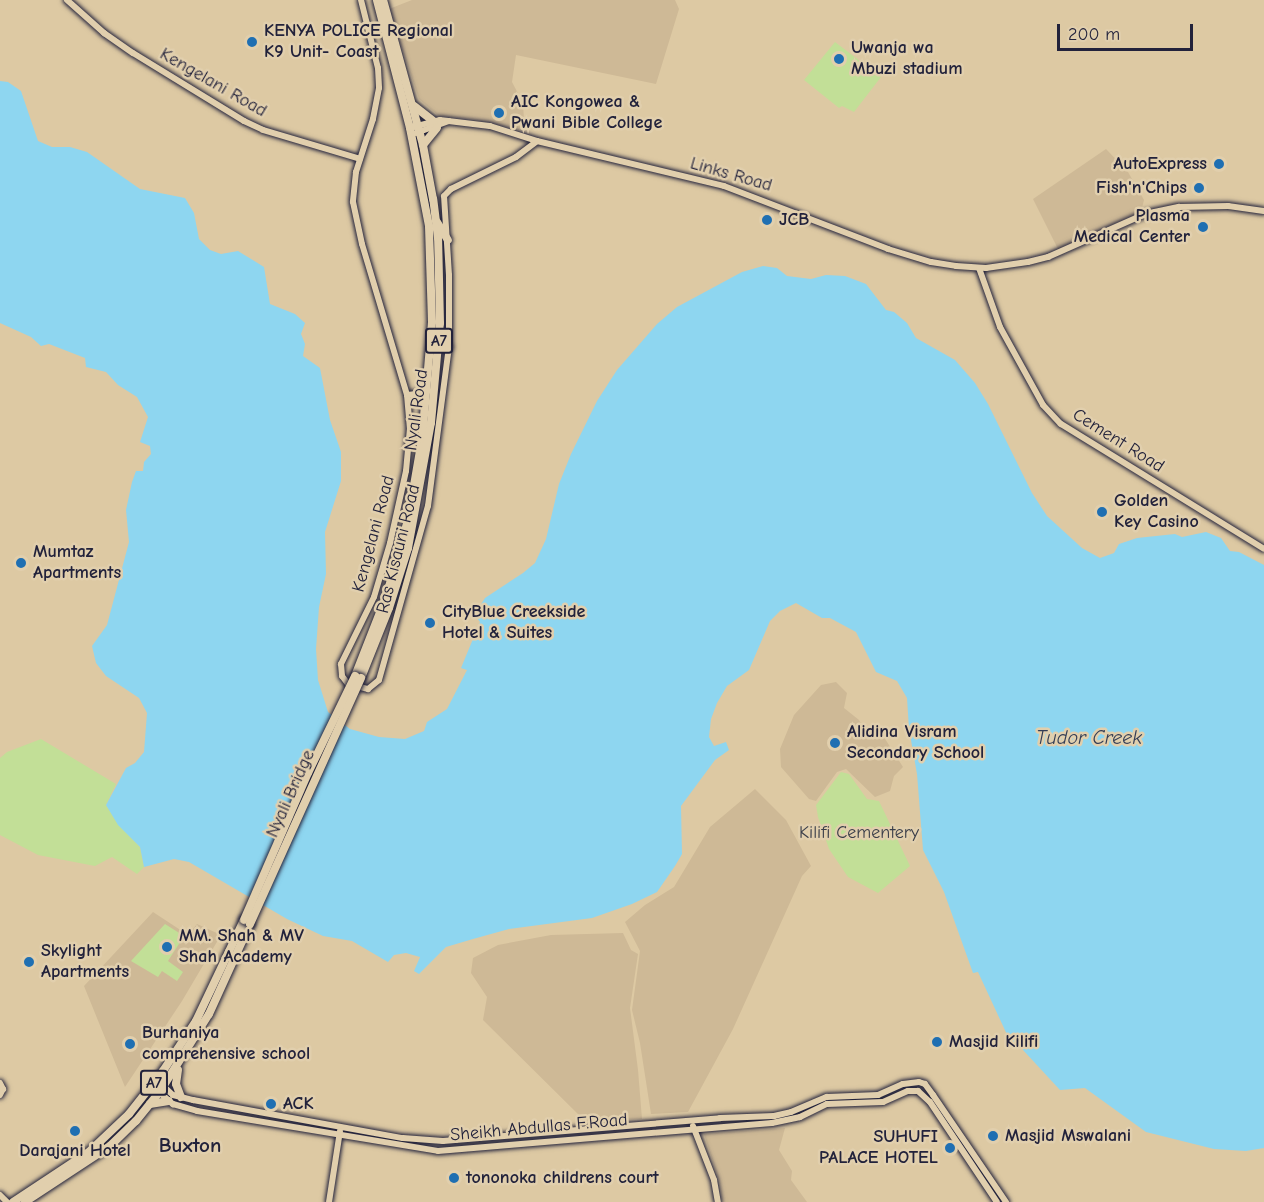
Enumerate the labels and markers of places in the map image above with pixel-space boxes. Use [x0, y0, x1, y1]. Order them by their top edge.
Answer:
place label: KENYA POLICE Regional K9 Unit- Coast [264, 21, 453, 63]
marker: KENYA POLICE Regional K9 Unit- Coast [245, 35, 259, 49]
place label: Uwanja wa Mbuzi stadium [851, 38, 962, 80]
marker: Uwanja wa Mbuzi stadium [832, 52, 846, 66]
place label: AIC Kongowea & Pwani Bible College [511, 92, 662, 134]
marker: AIC Kongowea & Pwani Bible College [492, 106, 506, 120]
place label: AutoExpress [1113, 153, 1207, 175]
marker: AutoExpress [1212, 157, 1226, 171]
place label: Fish'n'Chips [1096, 177, 1187, 199]
marker: Fish'n'Chips [1192, 181, 1206, 195]
place label: Plasma Medical Center [1074, 206, 1190, 248]
place label: JCB [779, 209, 809, 231]
marker: JCB [760, 213, 774, 227]
marker: Plasma Medical Center [1194, 218, 1212, 236]
place label: Golden Key Casino [1114, 491, 1199, 534]
marker: Golden Key Casino [1095, 505, 1109, 519]
place label: Mumtaz Apartments [33, 542, 121, 584]
marker: Mumtaz Apartments [14, 556, 28, 570]
place label: CityBlue Creekside Hotel & Suites [442, 602, 585, 644]
marker: CityBlue Creekside Hotel & Suites [423, 616, 437, 630]
place label: Alidina Visram Secondary School [847, 722, 984, 764]
marker: Alidina Visram Secondary School [828, 736, 842, 750]
place label: MM. Shah & MV Shah Academy [179, 926, 304, 968]
marker: MM. Shah & MV Shah Academy [160, 940, 174, 954]
place label: Skylight Apartments [41, 941, 129, 984]
marker: Skylight Apartments [22, 955, 36, 969]
place label: Burhaniya comprehensive school [142, 1023, 310, 1066]
place label: Masjid Kilifi [949, 1031, 1038, 1053]
marker: Masjid Kilifi [930, 1035, 944, 1049]
marker: Burhaniya comprehensive school [123, 1037, 137, 1051]
place label: ACK [283, 1093, 314, 1115]
marker: ACK [264, 1097, 278, 1111]
marker: Darajani Hotel [68, 1124, 82, 1138]
place label: Masjid Mswalani [1005, 1125, 1131, 1147]
place label: SUHUFI PALACE HOTEL [819, 1127, 938, 1170]
marker: Masjid Mswalani [986, 1129, 1000, 1143]
place label: Darajani Hotel [19, 1140, 131, 1162]
marker: SUHUFI PALACE HOTEL [943, 1141, 957, 1155]
place label: tononoka childrens court [466, 1167, 659, 1189]
marker: tononoka childrens court [447, 1171, 461, 1185]

